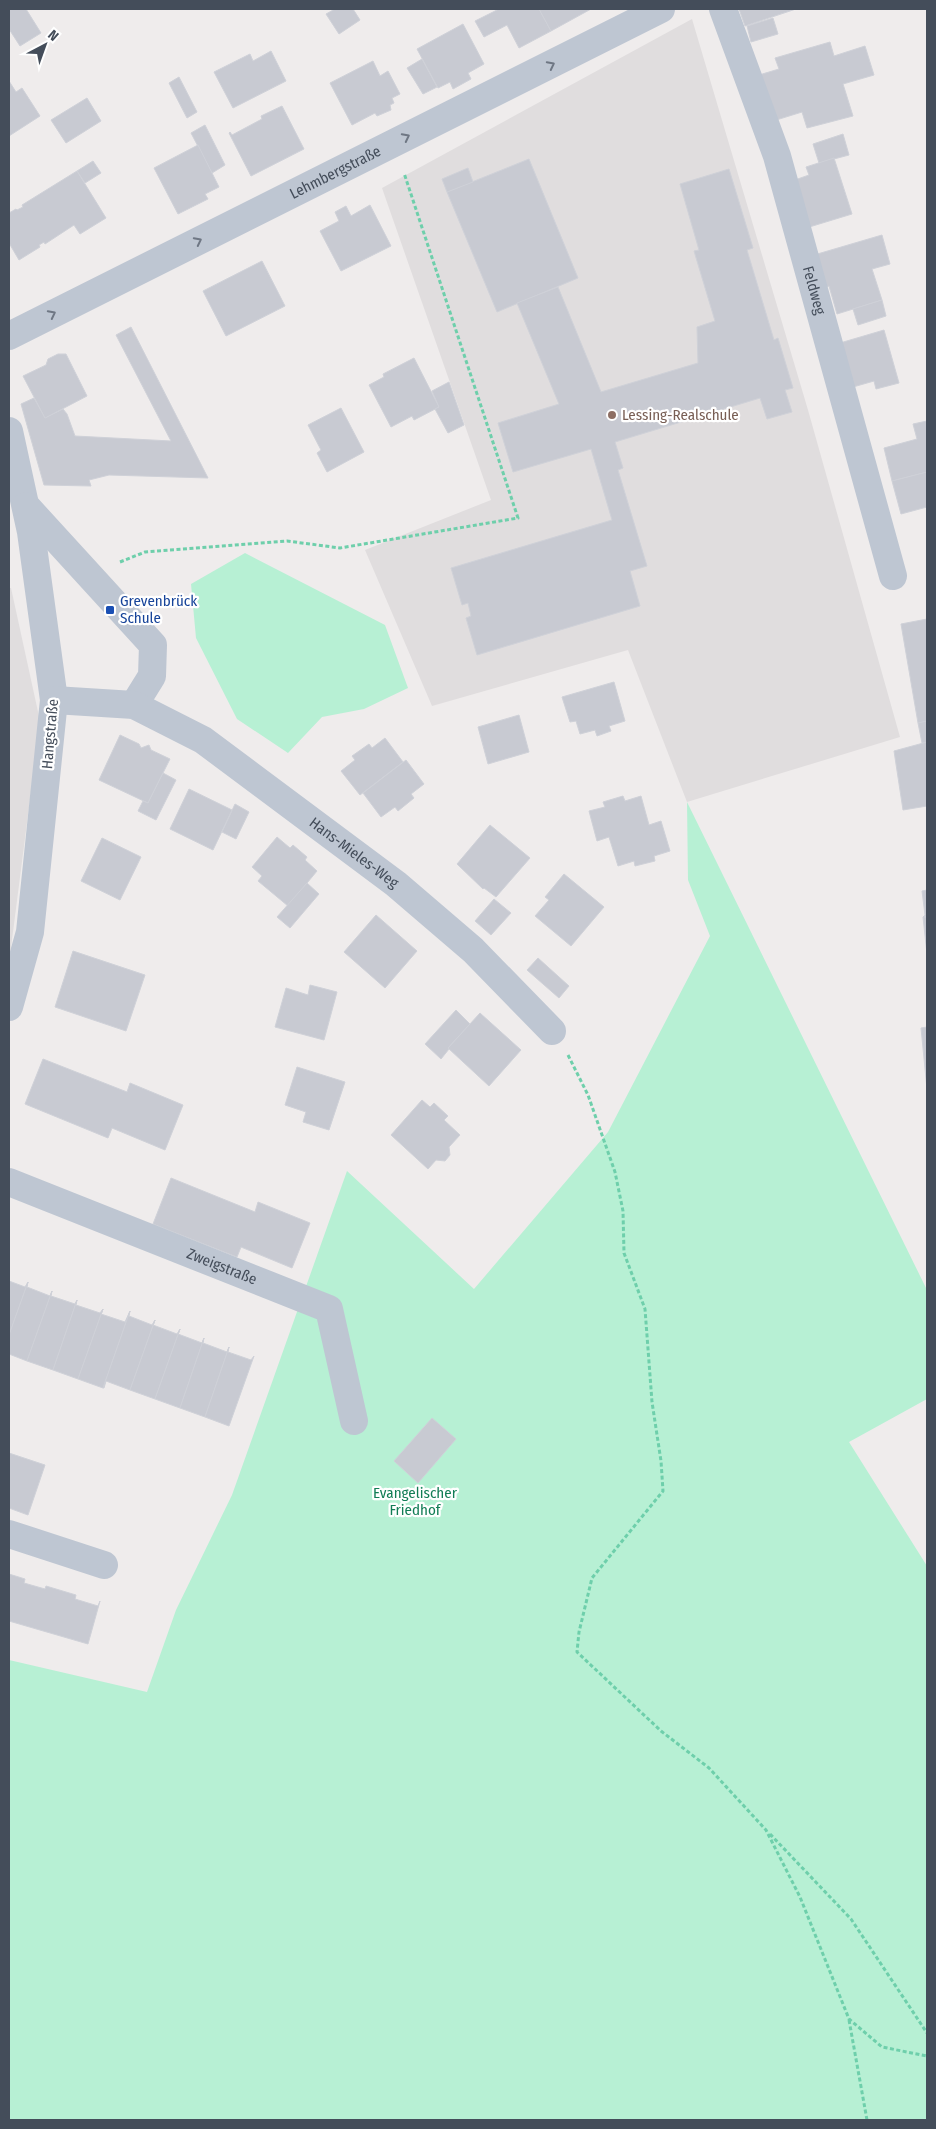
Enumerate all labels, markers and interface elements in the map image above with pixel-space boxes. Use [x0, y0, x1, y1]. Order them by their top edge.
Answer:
north arrow [20, 20, 70, 70]
text: N [44, 26, 62, 45]
one-way arrow [546, 61, 555, 71]
one-way arrow [401, 133, 410, 144]
street label: Lehmbergstraße [287, 142, 384, 203]
one-way arrow [193, 237, 202, 247]
street label: Feldweg [799, 264, 829, 317]
one-way arrow [47, 310, 56, 320]
place label: Lessing-Realschule [622, 406, 739, 424]
marker: Lessing-Realschule [606, 409, 618, 421]
place label: Grevenbrück Schule [120, 592, 197, 627]
marker: Grevenbrück Schule [104, 604, 116, 616]
street label: Hangstraße [38, 698, 62, 770]
street label: Hans-Mieles-Weg [306, 814, 402, 892]
street label: Zweigstraße [184, 1244, 259, 1288]
park label: Evangelischer Friedhof [373, 1484, 458, 1519]

